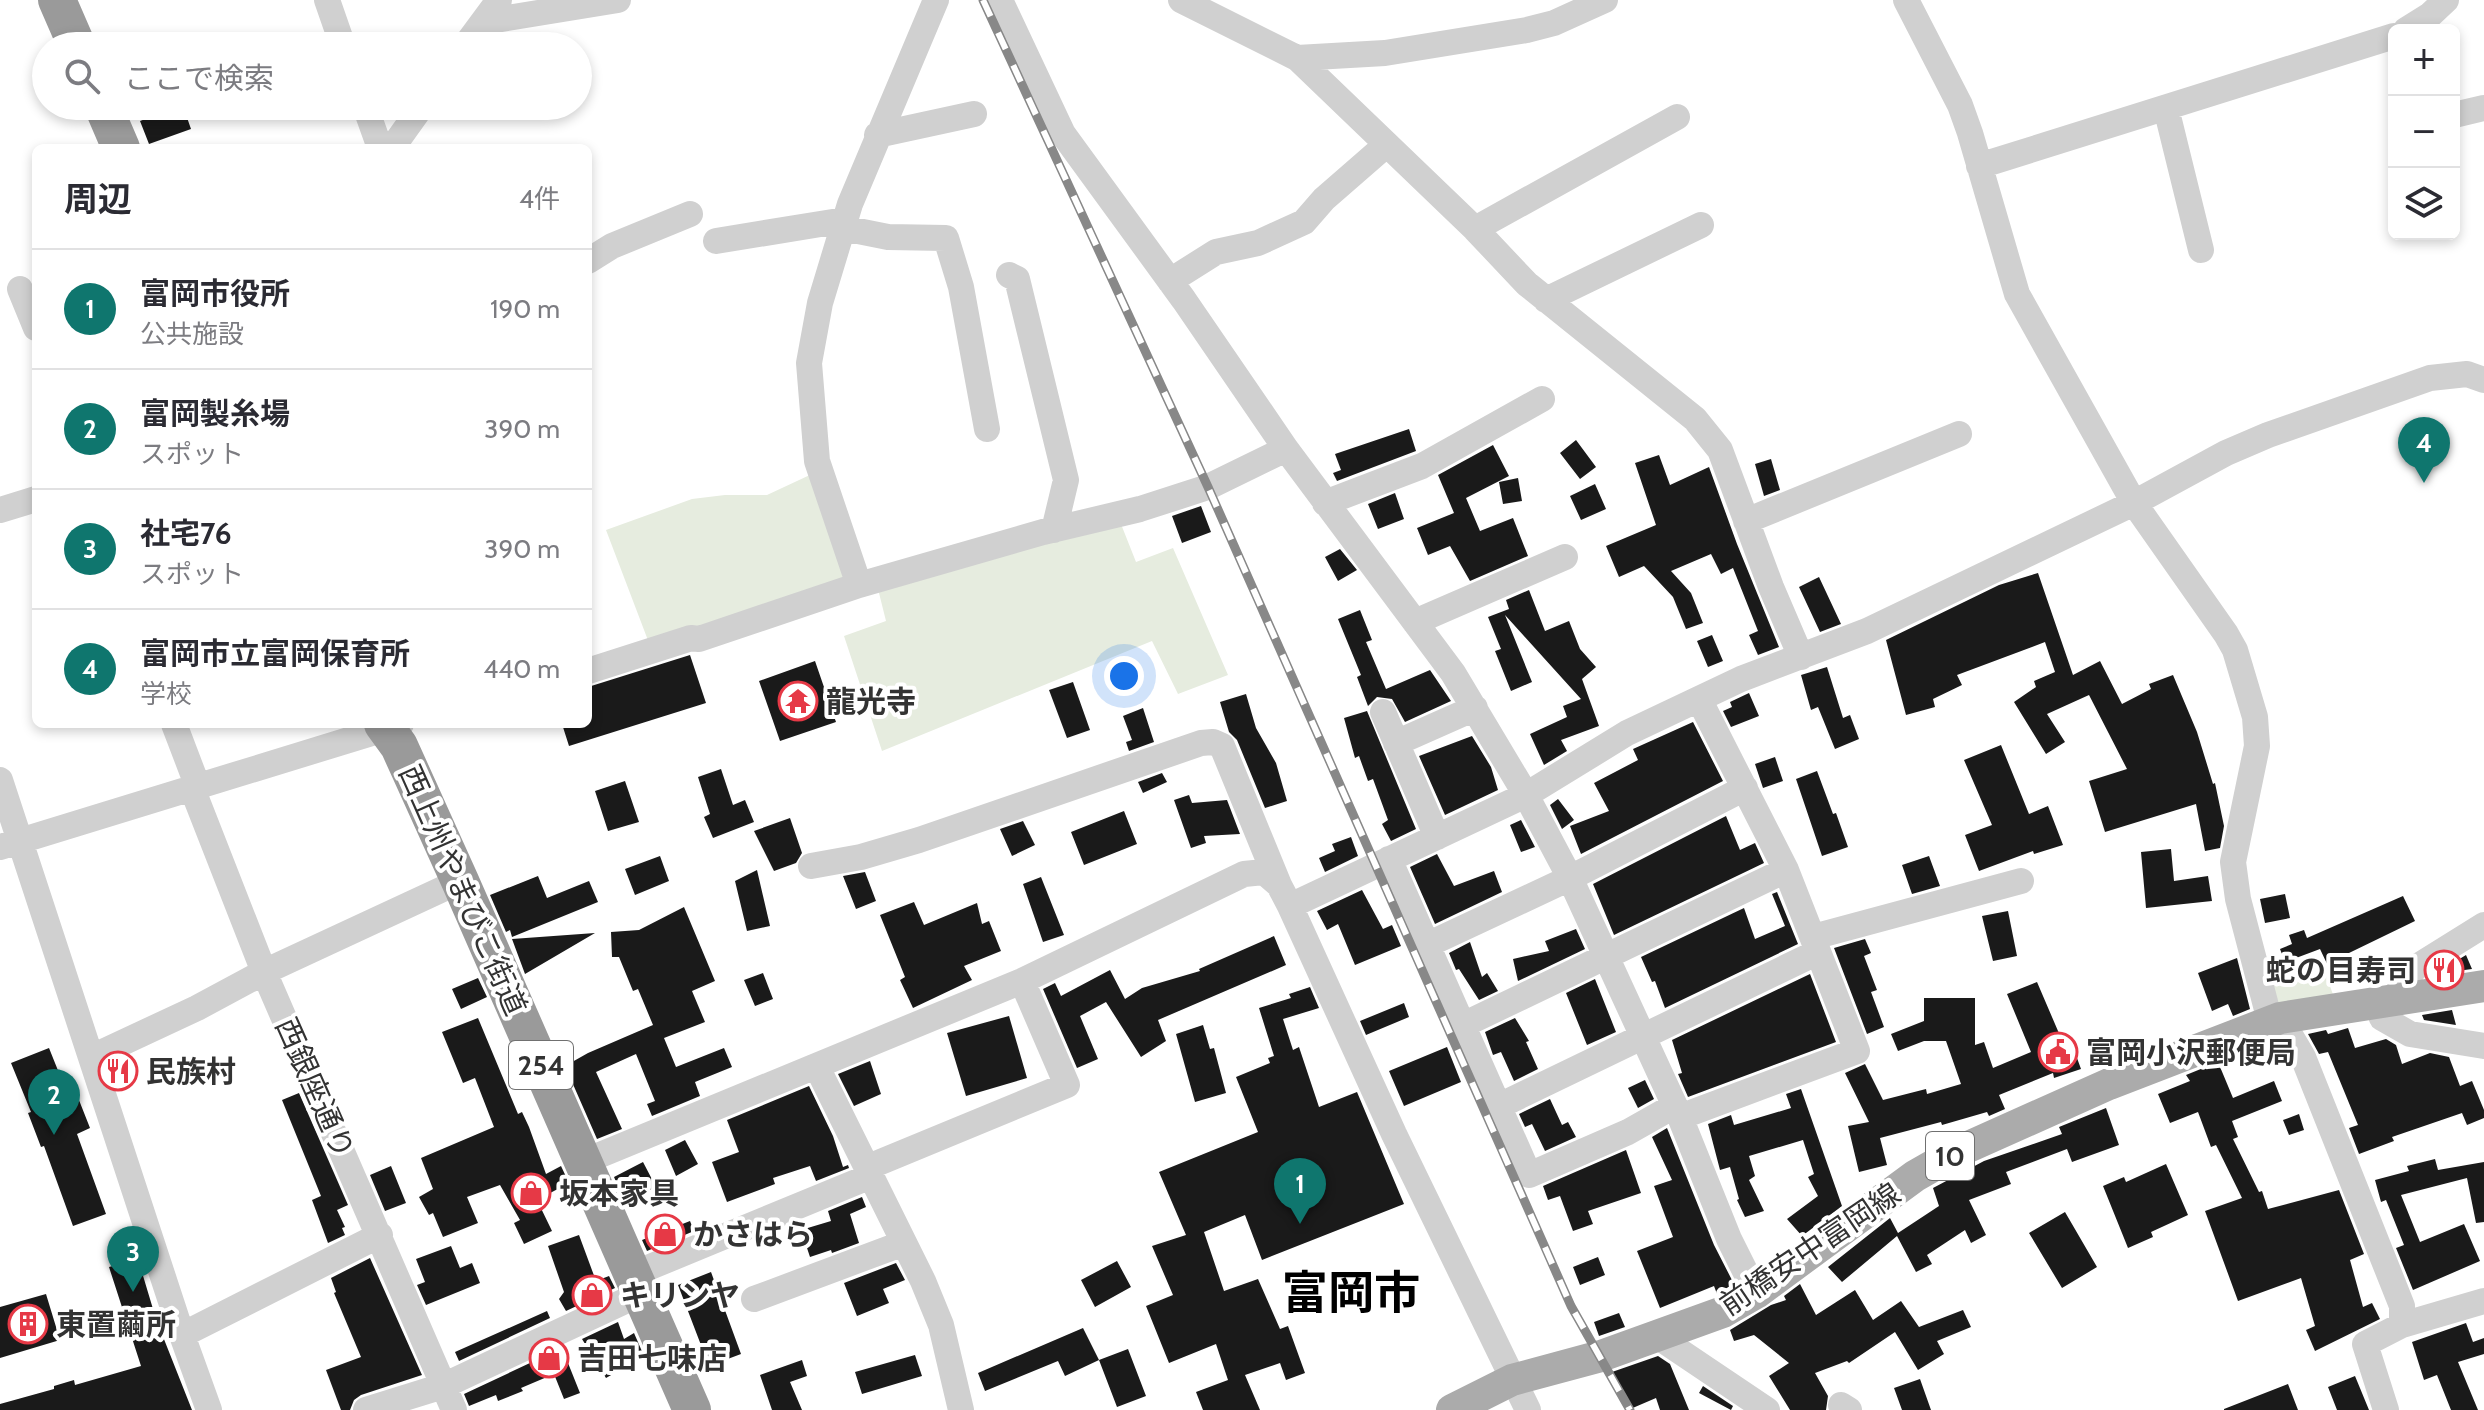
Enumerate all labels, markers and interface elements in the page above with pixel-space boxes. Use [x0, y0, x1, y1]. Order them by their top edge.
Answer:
map controls [2388, 24, 2460, 240]
button: + [2388, 24, 2460, 96]
search box [32, 32, 592, 120]
icon: search [60, 54, 104, 98]
text: ここで検索 [124, 60, 274, 97]
button: − [2388, 96, 2460, 168]
button: layers [2388, 168, 2460, 240]
text: 周辺 [64, 178, 132, 220]
text: 4件 [519, 183, 560, 215]
text: 富岡市役所 [140, 275, 290, 312]
text: 1 [85, 293, 95, 325]
text: 190 m [490, 293, 560, 325]
text: 公共施設 [140, 318, 244, 350]
text: 富岡製糸場 [140, 395, 290, 432]
text: 2 [83, 413, 97, 445]
text: 390 m [484, 413, 560, 445]
pin: 4 [2398, 417, 2450, 483]
text: スポット [140, 438, 244, 470]
text: 社宅76 [140, 515, 232, 552]
text: 3 [83, 533, 97, 565]
text: 390 m [484, 533, 560, 565]
text: スポット [140, 558, 244, 590]
text: 富岡市立富岡保育所 [140, 635, 410, 672]
text: 4 [82, 653, 98, 685]
text: 440 m [483, 653, 560, 685]
your location [1104, 656, 1144, 696]
text: 学校 [140, 678, 192, 710]
temple icon: 龍光寺 [777, 680, 819, 722]
place label: 龍光寺 [826, 683, 916, 720]
street label: 西上州やまびこ街道 [391, 759, 535, 1021]
restaurant icon: 蛇の目寿司 [2423, 949, 2465, 991]
place label: 蛇の目寿司 [2266, 952, 2416, 989]
street label: 西銀座通り [268, 1012, 362, 1164]
public building icon: 富岡小沢郵便局 [2037, 1031, 2079, 1073]
place label: 富岡小沢郵便局 [2086, 1034, 2296, 1071]
road number: 254 [509, 1041, 573, 1089]
restaurant icon: 民族村 [97, 1050, 139, 1092]
place label: 民族村 [146, 1053, 236, 1090]
pin: 2 [28, 1069, 80, 1135]
road number: 10 [1926, 1132, 1974, 1180]
pin: 1 [1274, 1158, 1326, 1224]
shop icon: 坂本家具 [510, 1172, 552, 1214]
place label: 坂本家具 [559, 1175, 679, 1212]
street label: 前橋安中富岡線 [1713, 1175, 1907, 1323]
shop icon: かさはら [644, 1213, 686, 1255]
place label: かさはら [693, 1216, 813, 1253]
pin: 3 [107, 1226, 159, 1292]
district label: 富岡市 [1282, 1265, 1420, 1321]
shop icon: キリンヤ [571, 1274, 613, 1316]
place label: キリンヤ [620, 1277, 740, 1314]
building icon: 東置繭所 [7, 1303, 49, 1345]
place label: 東置繭所 [56, 1306, 176, 1343]
shop icon: 吉田七味店 [528, 1337, 570, 1379]
place label: 吉田七味店 [577, 1340, 727, 1377]

